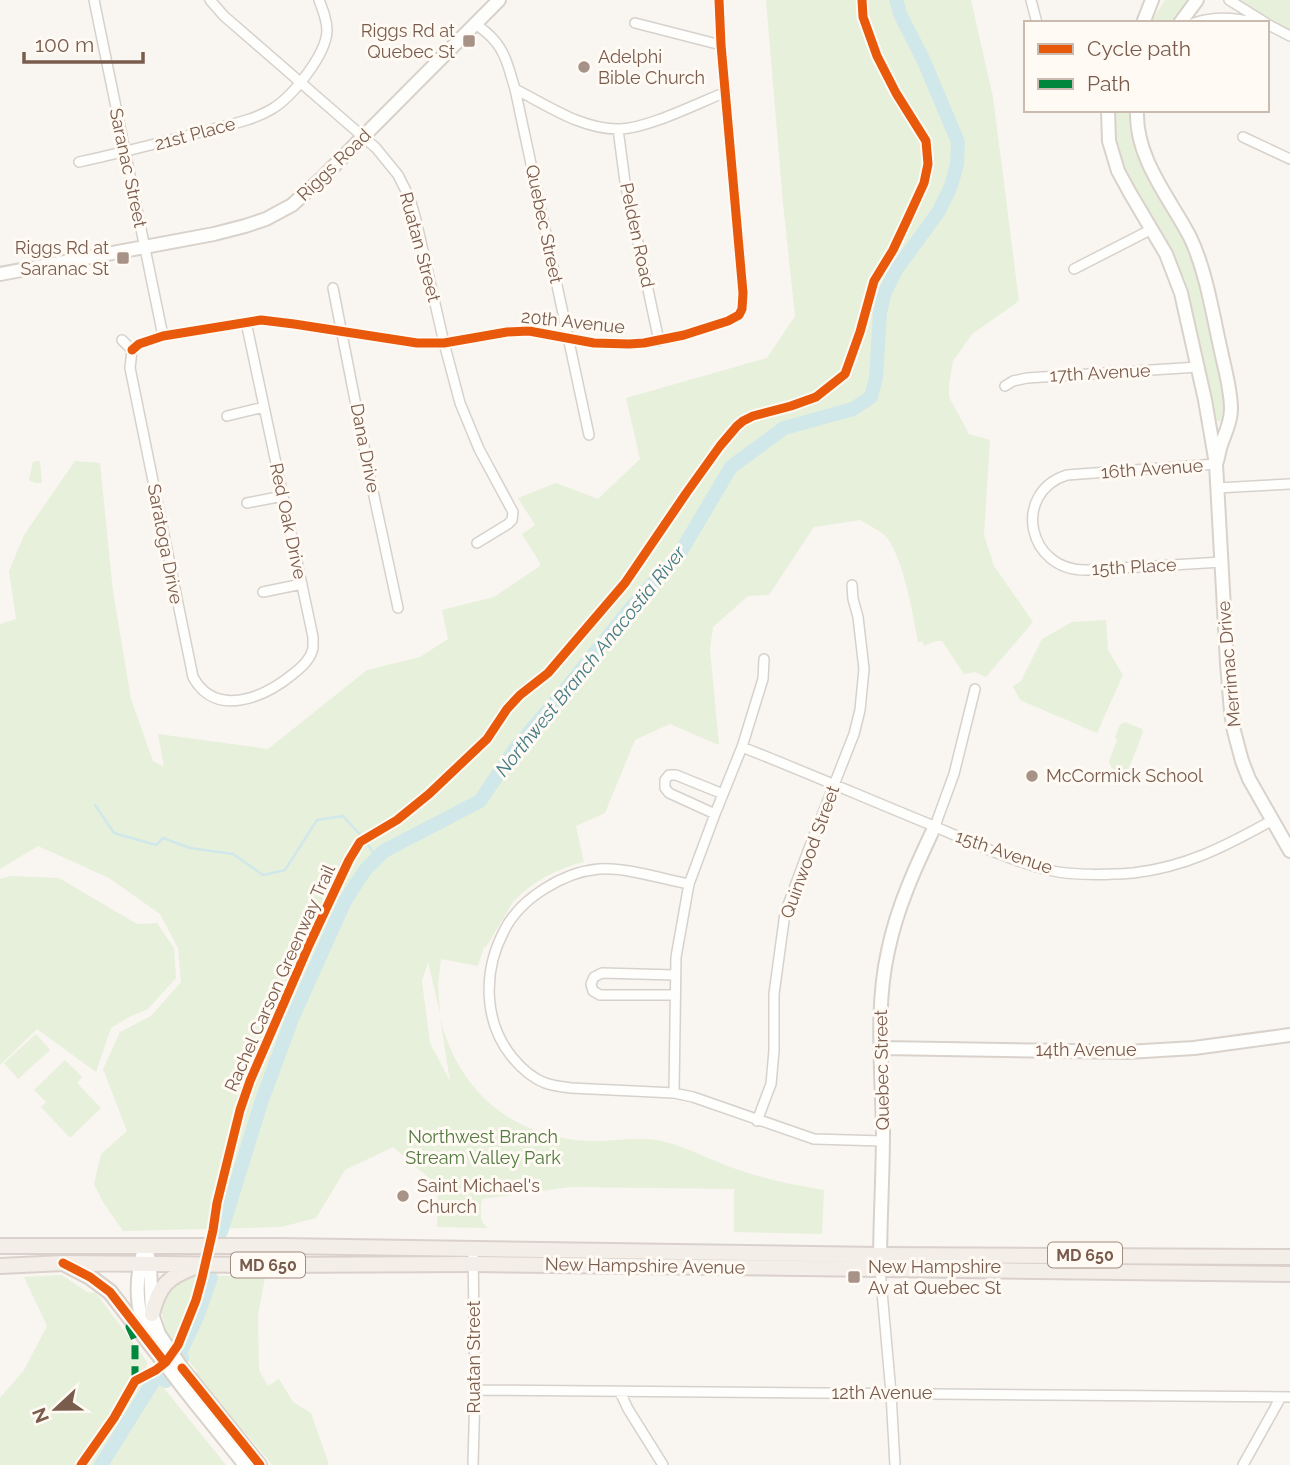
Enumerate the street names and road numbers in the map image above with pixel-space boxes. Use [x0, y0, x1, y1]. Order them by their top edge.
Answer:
street label: Saranac Street [106, 106, 151, 230]
street label: 21st Place [152, 113, 238, 154]
street label: Riggs Road [292, 124, 375, 205]
street label: Quebec Street [522, 163, 567, 285]
street label: Pelden Road [616, 181, 659, 289]
street label: Ruatan Street [396, 190, 445, 304]
street label: 20th Avenue [520, 306, 626, 337]
street label: 17th Avenue [1049, 359, 1151, 386]
street label: Dana Drive [347, 401, 385, 495]
street label: 16th Avenue [1100, 454, 1204, 483]
street label: Red Oak Drive [266, 461, 311, 581]
street label: Saratoga Drive [144, 482, 188, 606]
street label: 15th Place [1091, 554, 1177, 579]
street label: Merrimac Drive [1212, 600, 1244, 728]
street label: Quinwood Street [776, 783, 843, 921]
street label: 15th Avenue [953, 825, 1056, 878]
street label: Rachel Carson Greenway Trail [220, 861, 339, 1095]
street label: Quebec Street [870, 1009, 893, 1131]
street label: 14th Avenue [1035, 1039, 1137, 1060]
road number: MD 650 [1048, 1242, 1122, 1268]
road number: MD 650 [231, 1252, 305, 1278]
street label: New Hampshire Avenue [545, 1253, 746, 1278]
street label: Ruatan Street [463, 1301, 484, 1413]
street label: 12th Avenue [832, 1382, 933, 1403]

